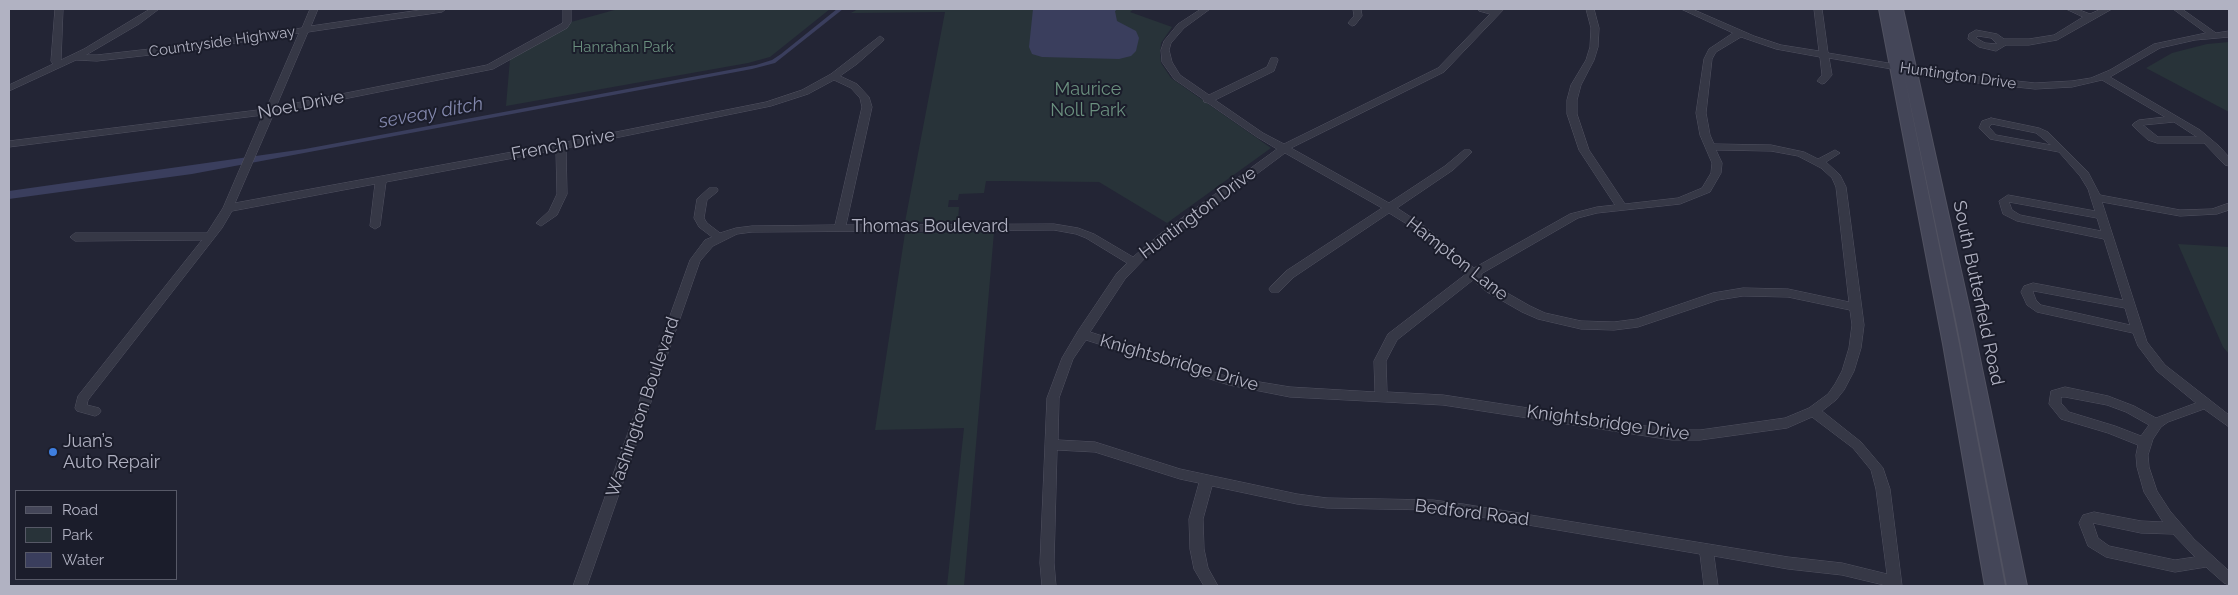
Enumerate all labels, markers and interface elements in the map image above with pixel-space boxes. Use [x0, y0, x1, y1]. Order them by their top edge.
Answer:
street label: Countryside Highway [148, 23, 296, 61]
park label: Hanrahan Park [572, 38, 674, 56]
street label: Huntington Drive [1899, 59, 2017, 93]
park label: Maurice Noll Park [1050, 79, 1126, 122]
street label: Noel Drive [256, 86, 346, 124]
water label: seveay ditch [377, 93, 485, 133]
street label: French Drive [509, 124, 617, 166]
street label: Huntington Drive [1135, 162, 1261, 264]
street label: South Butterfield Road [1948, 199, 2008, 387]
street label: Hampton Lane [1402, 212, 1512, 306]
street label: Thomas Boulevard [852, 216, 1008, 238]
street label: Washington Boulevard [602, 314, 684, 500]
street label: Knightsbridge Drive [1097, 330, 1261, 396]
street label: Knightsbridge Drive [1525, 401, 1691, 445]
place label: Juan’s Auto Repair [63, 431, 160, 474]
marker: Juan’s Auto Repair [47, 446, 59, 458]
legend [15, 490, 178, 580]
street label: Bedford Road [1414, 495, 1530, 531]
text: Road [62, 501, 98, 519]
text: Park [62, 526, 93, 544]
text: Water [62, 551, 104, 569]

